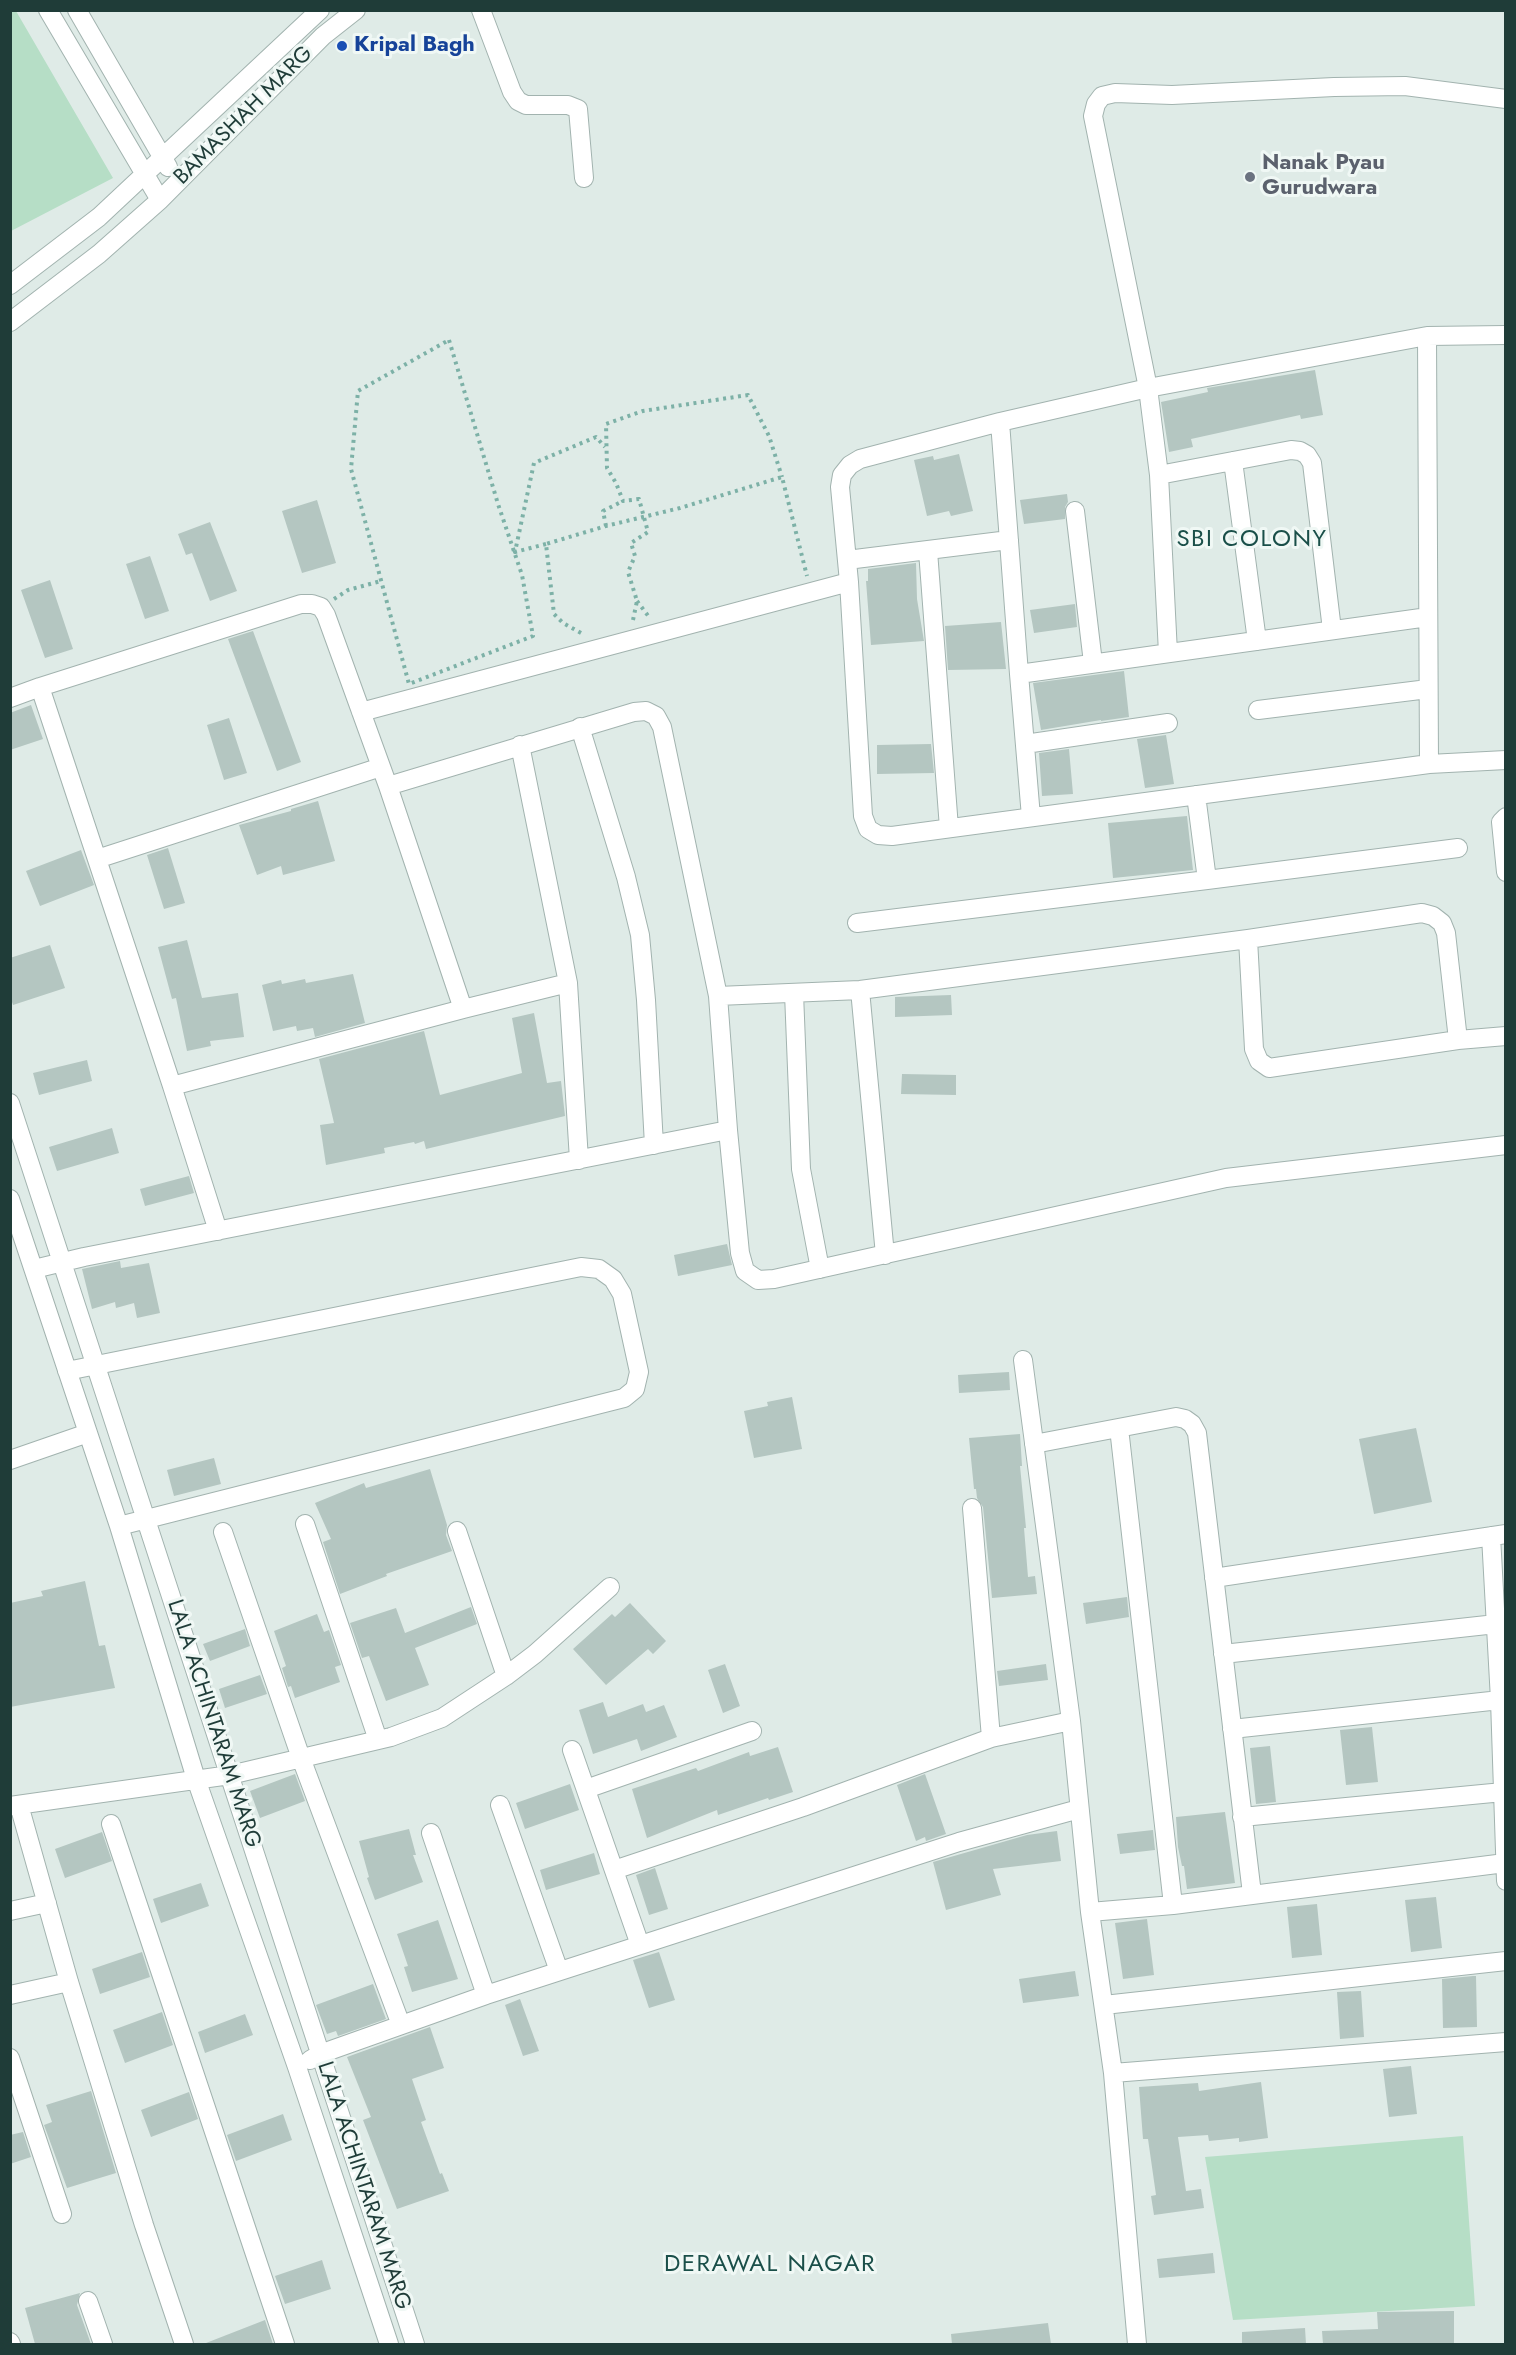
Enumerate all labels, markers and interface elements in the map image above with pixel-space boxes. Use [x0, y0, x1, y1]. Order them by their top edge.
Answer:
place label: Kripal Bagh [354, 33, 475, 59]
marker: Kripal Bagh [335, 39, 349, 53]
street label: BAMASHAH MARG [169, 41, 319, 191]
place label: Nanak Pyau Gurudwara [1262, 151, 1385, 202]
marker: Nanak Pyau Gurudwara [1243, 170, 1257, 184]
district label: SBI COLONY [1176, 526, 1328, 554]
street label: LALA ACHINTARAM MARG [160, 1597, 266, 1851]
street label: LALA ACHINTARAM MARG [310, 2059, 416, 2313]
district label: DERAWAL NAGAR [664, 2251, 876, 2279]

